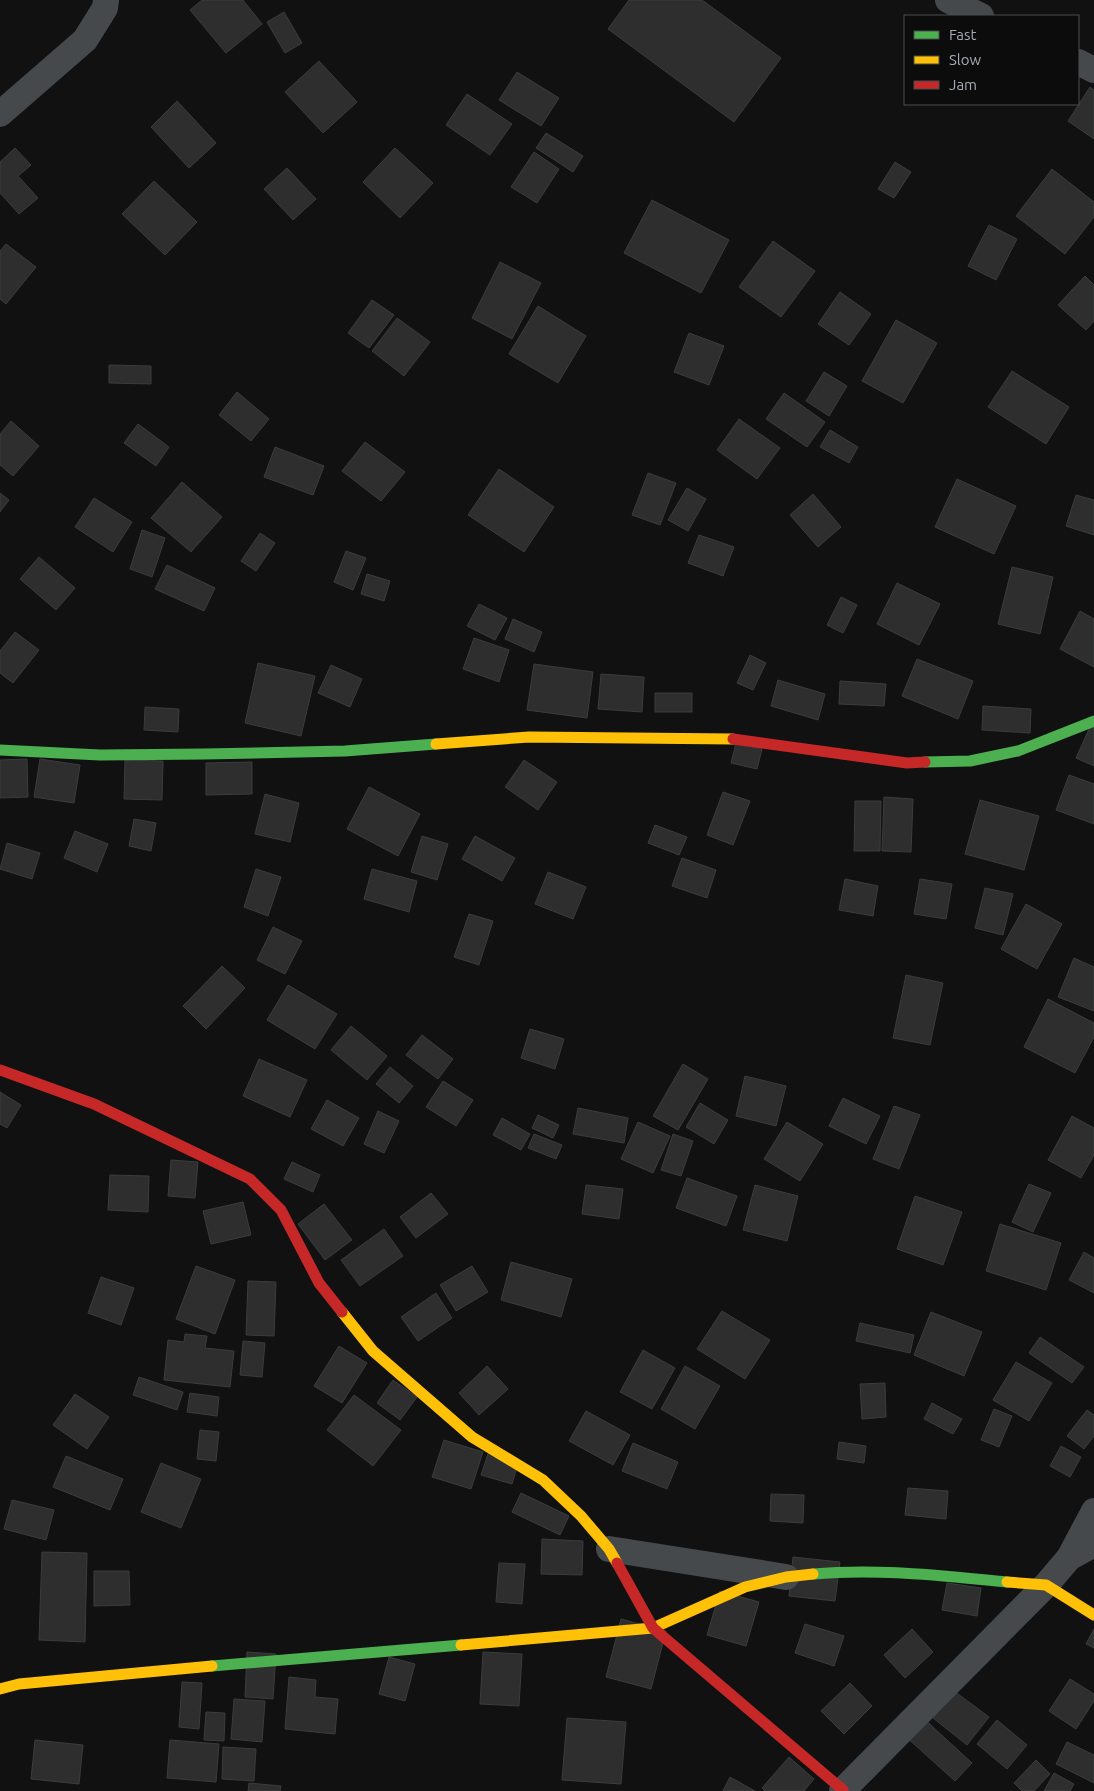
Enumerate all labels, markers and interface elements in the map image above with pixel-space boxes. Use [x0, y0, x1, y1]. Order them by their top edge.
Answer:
legend [904, 15, 1079, 105]
text: Fast [949, 26, 977, 43]
text: Slow [949, 51, 982, 68]
text: Jam [949, 76, 977, 93]

